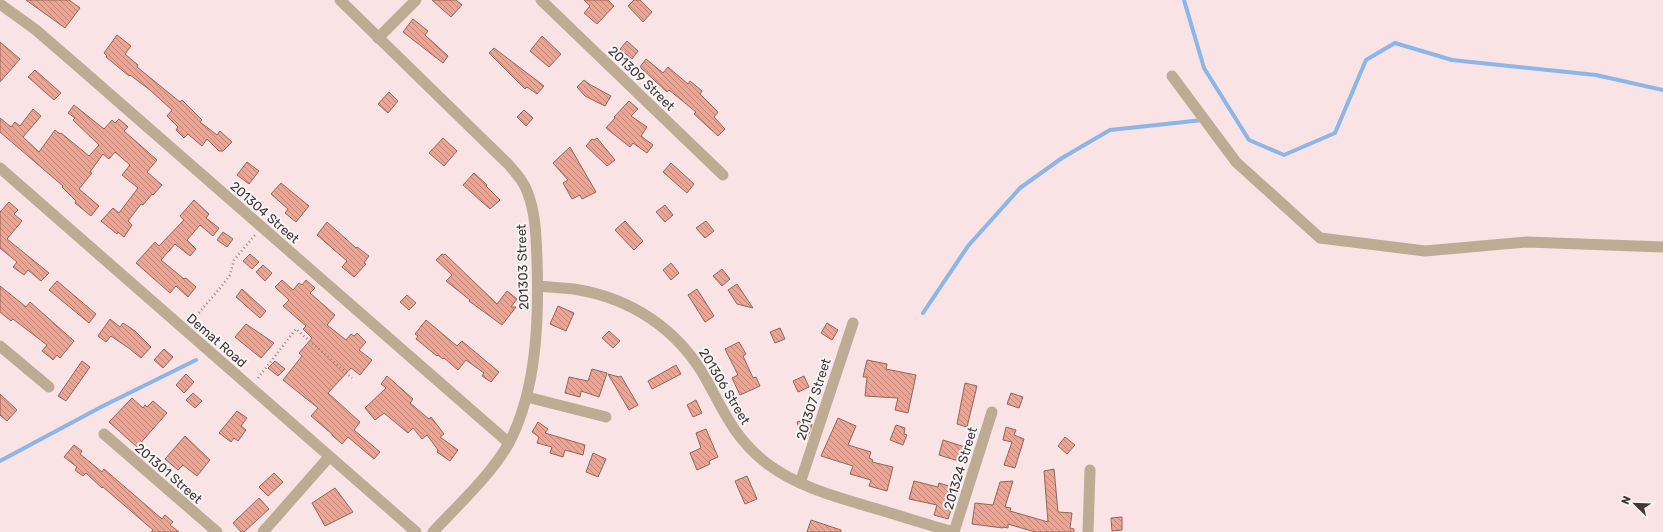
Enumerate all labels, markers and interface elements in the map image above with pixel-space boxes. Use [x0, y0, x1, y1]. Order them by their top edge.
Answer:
street label: 201309 Street [606, 43, 678, 114]
street label: 201304 Street [227, 178, 302, 246]
street label: 201303 Street [514, 224, 531, 310]
street label: Demat Road [184, 310, 250, 370]
street label: 201306 Street [696, 345, 753, 427]
street label: 201307 Street [793, 356, 834, 442]
street label: 201324 Street [941, 425, 980, 511]
street label: 201301 Street [132, 440, 205, 507]
north arrow [1615, 484, 1655, 524]
text: N [1619, 494, 1634, 506]

